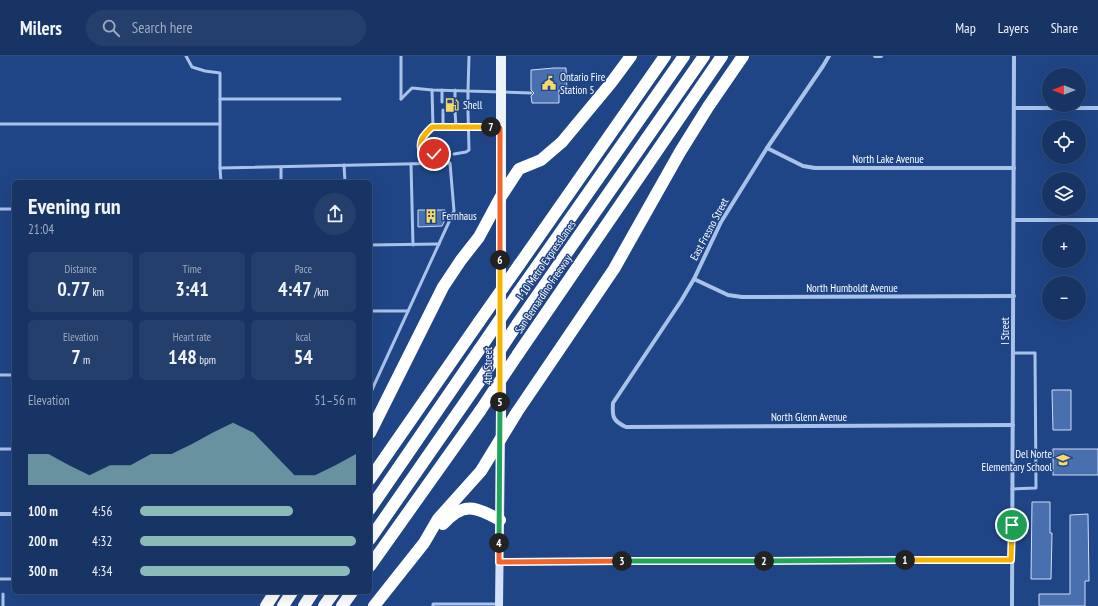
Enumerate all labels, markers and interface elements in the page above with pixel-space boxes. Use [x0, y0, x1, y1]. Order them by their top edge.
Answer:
search box [86, 10, 366, 46]
text: Milers [20, 16, 62, 40]
icon: search [100, 17, 122, 39]
text: Search here [132, 18, 193, 37]
text: Map [955, 19, 976, 37]
text: Layers [998, 19, 1029, 37]
text: Share [1051, 19, 1078, 37]
north arrow [1042, 68, 1086, 112]
map controls [1042, 68, 1086, 320]
place label: Ontario Fire Station 5 [560, 70, 606, 97]
public building icon: Ontario Fire Station 5 [541, 75, 557, 91]
fuel station icon: Shell [444, 97, 460, 113]
place label: Shell [463, 98, 483, 112]
pin: 7 [481, 117, 501, 137]
text: 7 [488, 120, 494, 134]
button: locate [1042, 120, 1086, 164]
pin [417, 137, 451, 171]
icon: check [423, 143, 445, 165]
street label: North Lake Avenue [852, 152, 924, 166]
button: layers [1042, 172, 1086, 216]
text: Evening run [28, 192, 121, 220]
button: share [314, 193, 356, 235]
street label: East Fresno Street [687, 195, 731, 263]
building icon: Fernhaus [423, 208, 439, 224]
place label: Fernhaus [442, 209, 477, 223]
street label: I-10 Metro ExpressLanes [513, 217, 579, 302]
text: 21:04 [28, 221, 54, 238]
button: + [1042, 224, 1086, 268]
pin: 6 [490, 250, 510, 270]
street label: San Bernardino Freeway [512, 251, 575, 336]
text: 6 [497, 253, 503, 267]
text: Distance [64, 262, 97, 276]
text: Time [182, 262, 202, 276]
text: Pace [295, 262, 312, 276]
text: 0.77 [57, 276, 90, 302]
text: 3:41 [175, 276, 209, 302]
text: 4:47 [278, 276, 312, 302]
button: − [1042, 276, 1086, 320]
street label: North Humboldt Avenue [806, 281, 898, 295]
text: km [90, 285, 104, 299]
text: /km [312, 285, 329, 299]
street label: I Street [998, 317, 1012, 345]
text: Elevation [63, 330, 98, 344]
text: Heart rate [173, 330, 211, 344]
text: kcal [296, 330, 311, 344]
text: 7 [71, 344, 81, 370]
text: 148 [168, 344, 197, 370]
text: 54 [294, 344, 313, 370]
street label: 4th Street [481, 347, 495, 385]
text: m [81, 353, 90, 367]
text: bpm [197, 353, 216, 367]
text: Elevation [28, 392, 70, 409]
text: 51–56 m [314, 392, 356, 409]
pin: 5 [490, 392, 510, 412]
text: 5 [497, 395, 503, 409]
street label: North Glenn Avenue [771, 410, 848, 424]
place label: Del Norte Elementary School [982, 447, 1052, 474]
school or university icon: Del Norte Elementary School [1055, 452, 1071, 468]
text: 100 m [28, 503, 58, 520]
text: 4:56 [92, 503, 112, 520]
pin [995, 508, 1029, 542]
icon: arrive [1001, 514, 1023, 536]
text: 200 m [28, 533, 58, 550]
text: 4:32 [92, 533, 112, 550]
pin: 4 [489, 533, 509, 553]
text: 4 [496, 536, 502, 550]
pin: 1 [895, 550, 915, 570]
pin: 3 [612, 551, 632, 571]
pin: 2 [754, 551, 774, 571]
text: 1 [902, 553, 908, 567]
text: 3 [619, 554, 625, 568]
text: 2 [761, 554, 767, 568]
text: 300 m [28, 563, 58, 580]
text: 4:34 [92, 563, 112, 580]

